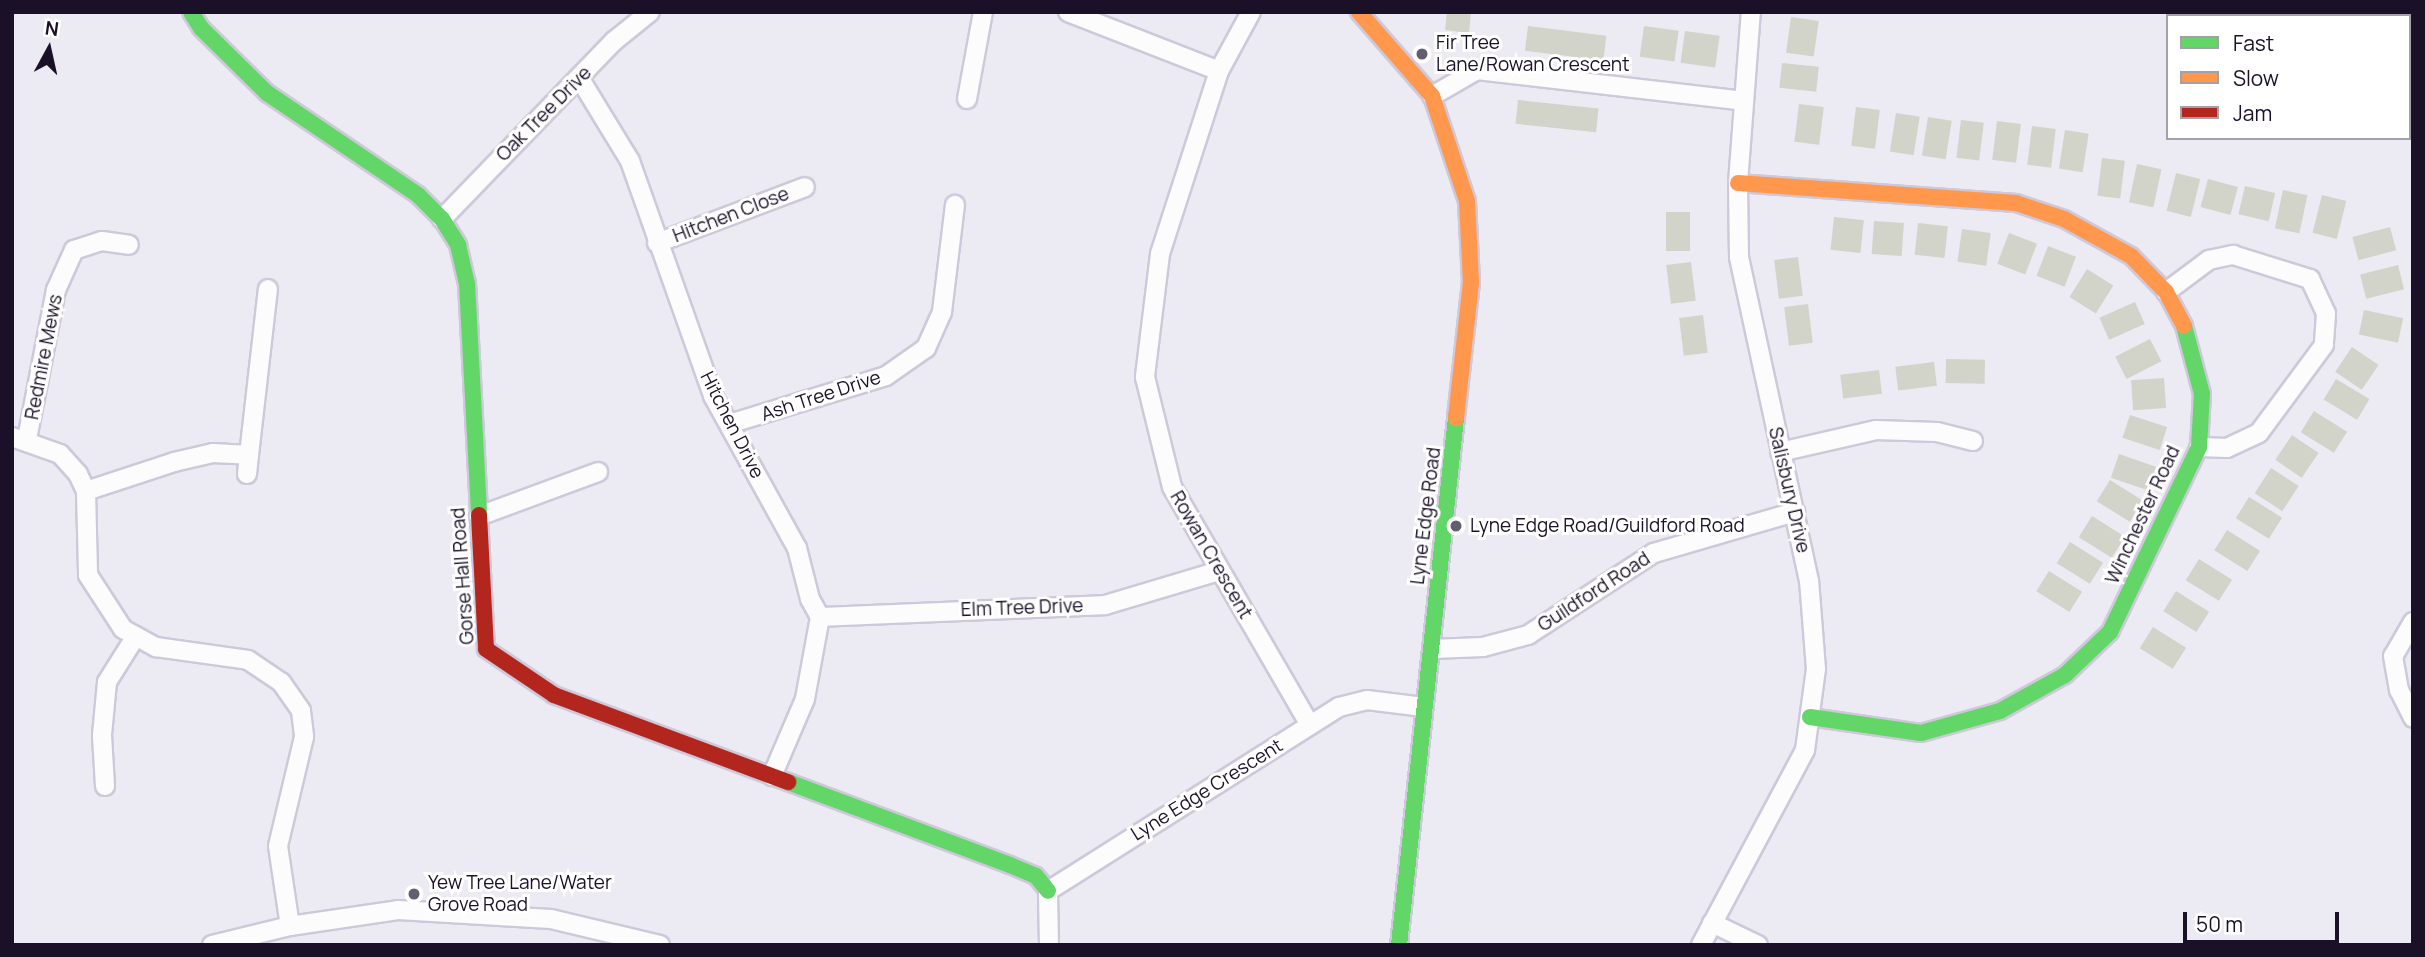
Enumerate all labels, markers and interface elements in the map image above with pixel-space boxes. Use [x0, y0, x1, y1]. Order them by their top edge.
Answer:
north arrow [14, 14, 84, 84]
text: N [43, 14, 60, 42]
legend [2166, 14, 2411, 140]
text: Fast [2233, 29, 2274, 57]
place label: Fir Tree Lane/Rowan Crescent [1436, 32, 1630, 76]
marker: Fir Tree Lane/Rowan Crescent [1414, 46, 1430, 62]
street label: Oak Tree Drive [492, 62, 596, 166]
text: Slow [2233, 64, 2279, 92]
text: Jam [2233, 99, 2272, 127]
street label: Hitchen Close [670, 182, 792, 248]
street label: Redmire Mews [21, 292, 67, 422]
street label: Ash Tree Drive [758, 366, 884, 426]
street label: Hitchen Drive [695, 368, 769, 482]
street label: Salisbury Drive [1763, 425, 1815, 555]
street label: Winchester Road [2101, 442, 2185, 588]
street label: Lyne Edge Road [1406, 446, 1446, 586]
street label: Rowan Crescent [1165, 487, 1257, 623]
street label: Gorse Hall Road [447, 507, 479, 645]
place label: Lyne Edge Road/Guildford Road [1470, 515, 1745, 537]
marker: Lyne Edge Road/Guildford Road [1448, 518, 1464, 534]
street label: Guildford Road [1534, 547, 1654, 637]
street label: Elm Tree Drive [960, 594, 1084, 622]
street label: Lyne Edge Crescent [1127, 734, 1287, 846]
place label: Yew Tree Lane/Water Grove Road [428, 872, 612, 916]
marker: Yew Tree Lane/Water Grove Road [406, 886, 422, 902]
scale bar [2187, 898, 2343, 942]
text: 50 m [2196, 910, 2243, 938]

